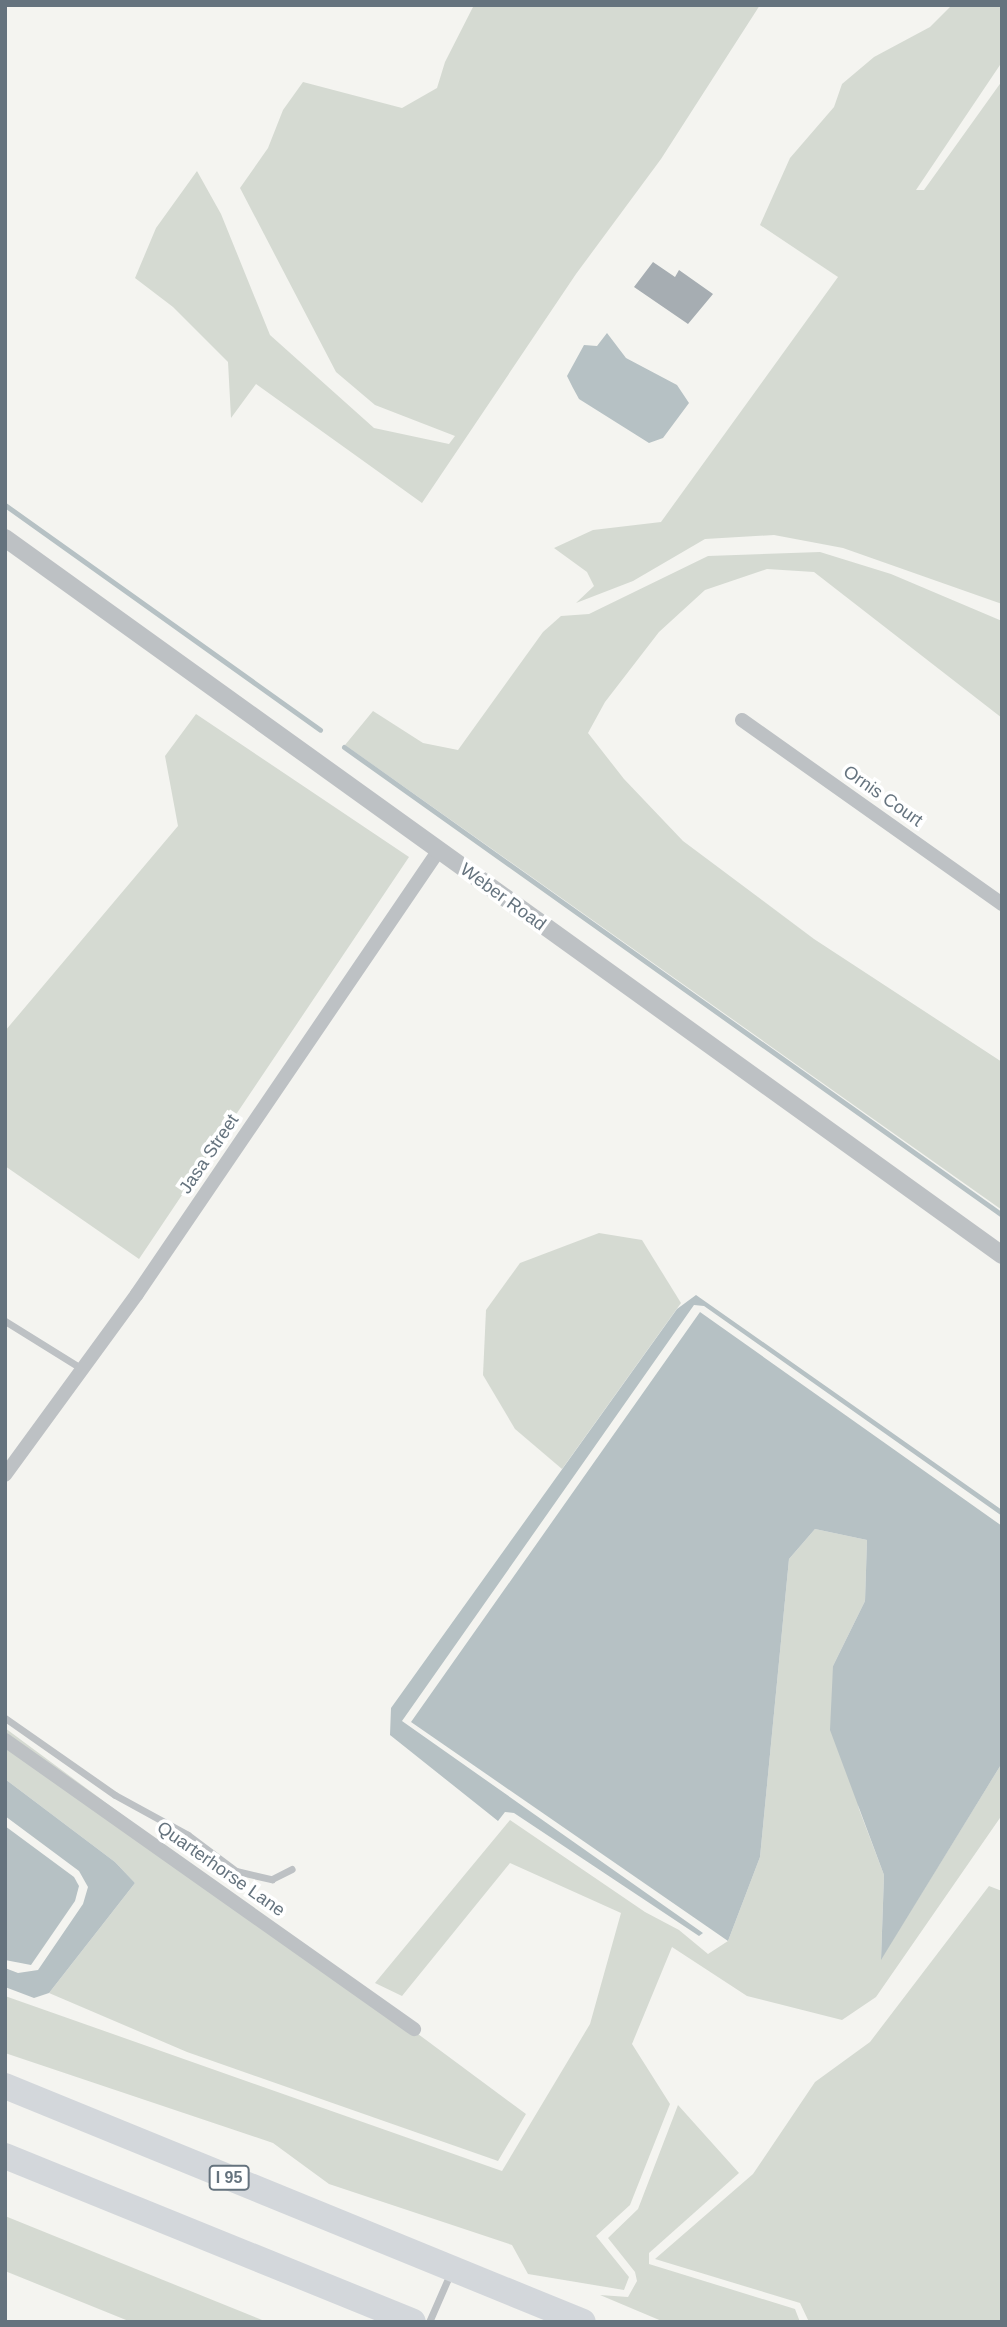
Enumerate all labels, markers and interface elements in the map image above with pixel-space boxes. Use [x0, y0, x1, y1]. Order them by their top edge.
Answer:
street label: Ornis Court [839, 761, 927, 831]
street label: Weber Road [456, 859, 550, 935]
street label: Jasa Street [175, 1110, 243, 1198]
street label: Quarterhorse Lane [153, 1817, 289, 1921]
road number: I 95 [208, 2166, 250, 2190]

